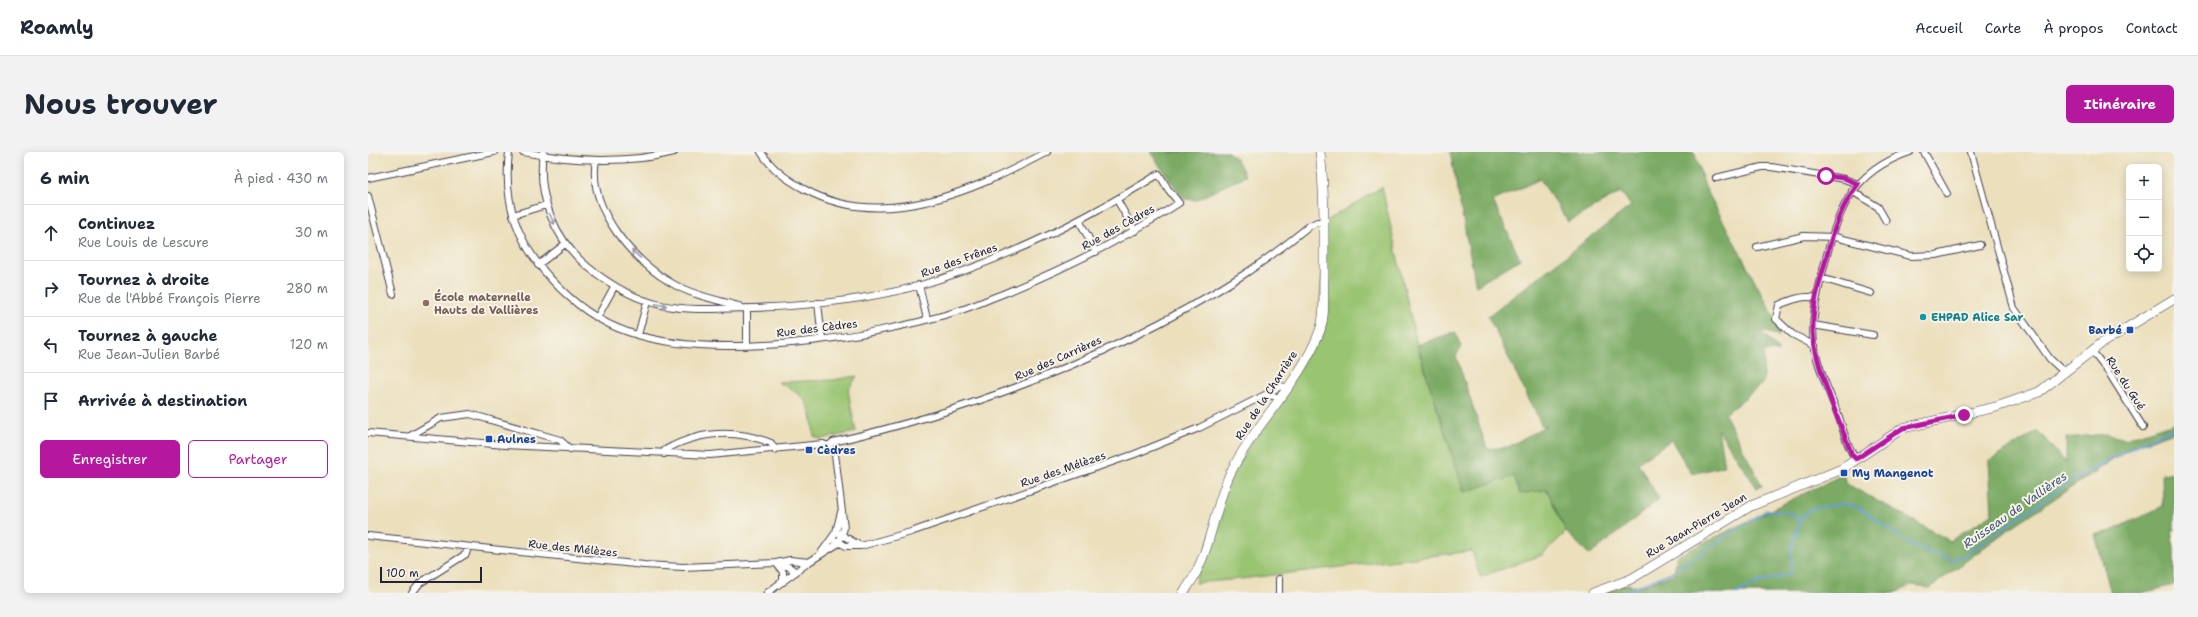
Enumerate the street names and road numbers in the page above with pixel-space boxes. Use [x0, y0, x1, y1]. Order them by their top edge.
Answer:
street label: Rue des Cèdres [1079, 201, 1157, 254]
street label: Rue des Frênes [919, 240, 1000, 281]
street label: Rue des Cèdres [776, 316, 858, 341]
street label: Rue des Carrières [1012, 333, 1104, 384]
street label: Rue de la Charrière [1232, 348, 1301, 443]
street label: Rue du Gué [2103, 353, 2149, 413]
street label: Rue des Mélèzes [1018, 448, 1108, 491]
street label: Rue Jean-Pierre Jean [1643, 489, 1750, 561]
street label: Rue des Mélèzes [528, 536, 618, 561]

